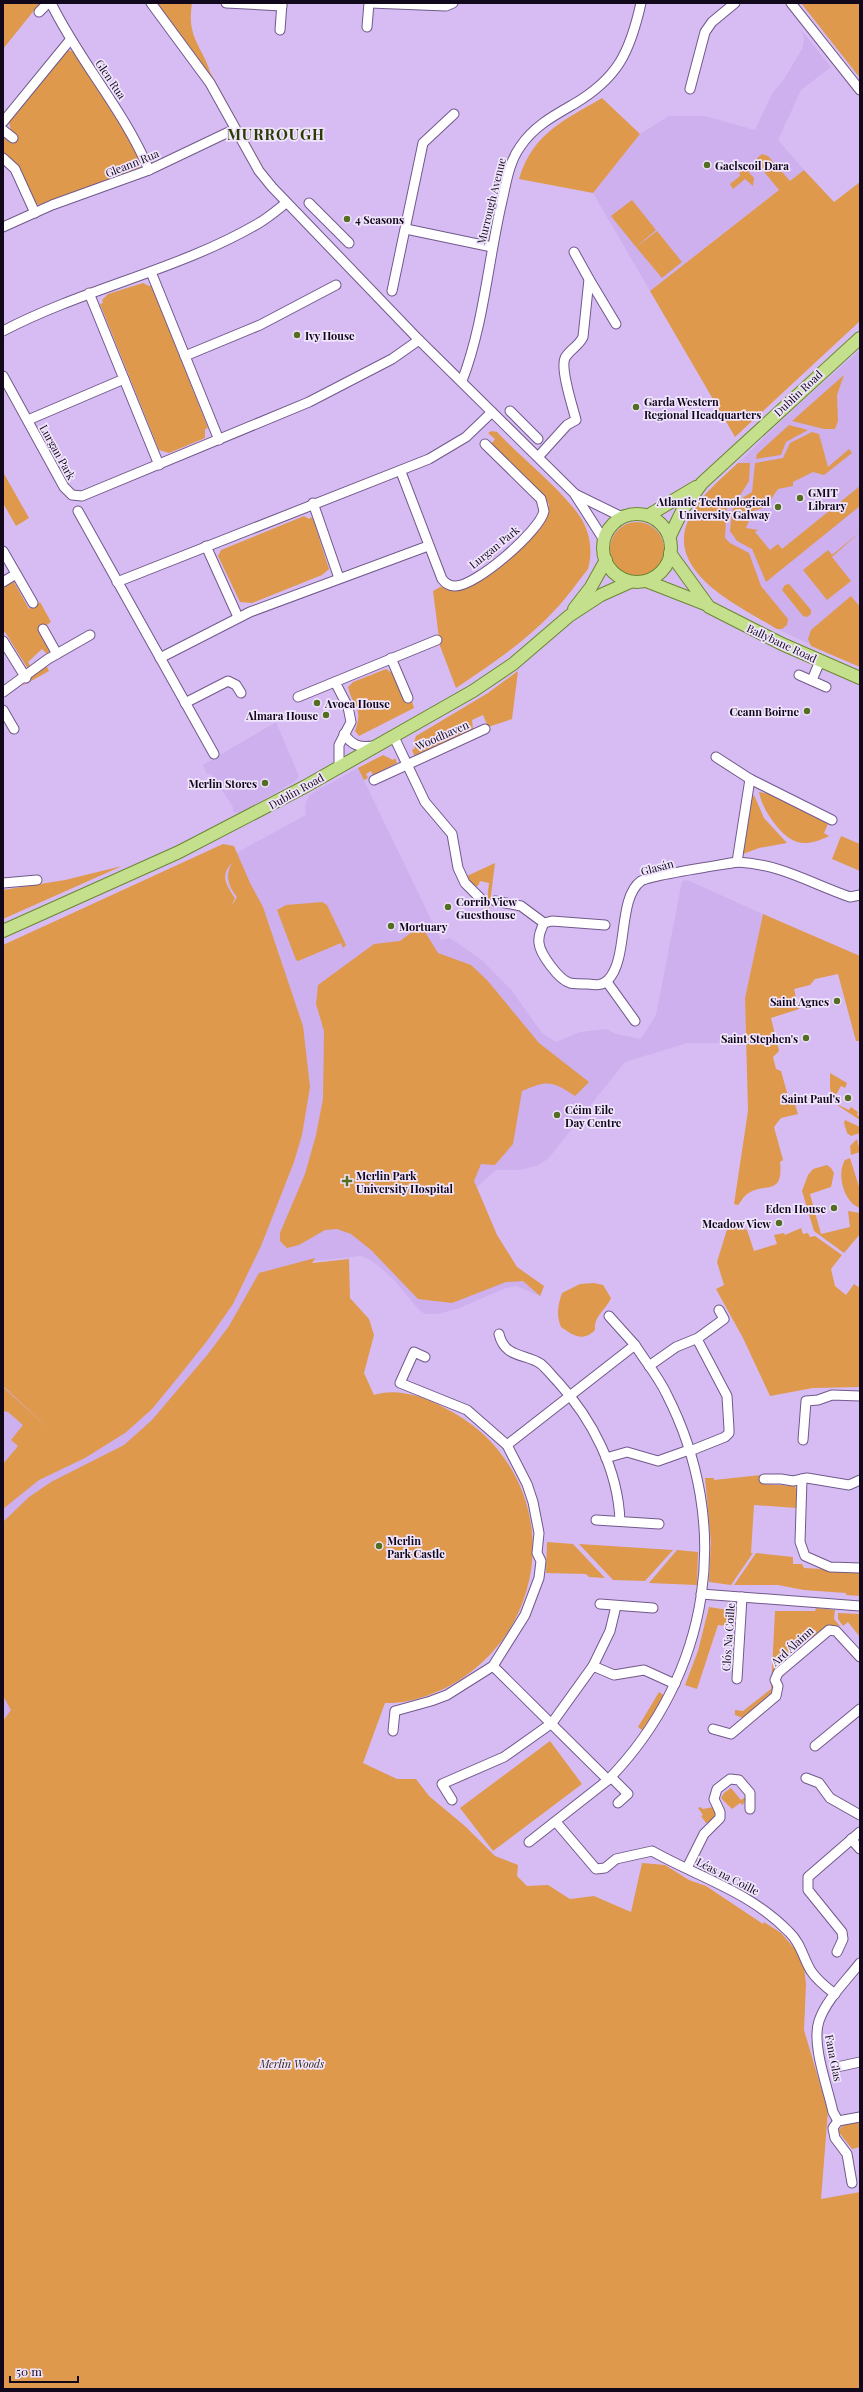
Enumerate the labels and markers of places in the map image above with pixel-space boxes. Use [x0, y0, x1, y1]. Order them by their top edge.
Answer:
place label: Gaelscoil Dara [715, 158, 789, 173]
marker: Gaelscoil Dara [702, 160, 712, 170]
place label: 4 Seasons [355, 212, 404, 227]
marker: 4 Seasons [342, 214, 352, 224]
place label: Ivy House [305, 328, 355, 343]
marker: Ivy House [292, 330, 302, 340]
place label: Garda Western Regional Headquarters [644, 394, 761, 422]
marker: Garda Western Regional Headquarters [631, 402, 641, 412]
place label: GMIT Library [808, 485, 847, 513]
marker: GMIT Library [795, 493, 805, 503]
place label: Atlantic Technological University Galway [656, 494, 771, 522]
marker: Atlantic Technological University Galway [773, 502, 783, 512]
place label: Avoca House [324, 696, 390, 711]
marker: Avoca House [312, 698, 322, 708]
place label: Ceann Boirne [729, 704, 799, 719]
marker: Ceann Boirne [802, 706, 812, 716]
place label: Almara House [245, 708, 318, 723]
marker: Almara House [321, 710, 331, 720]
place label: Merlin Stores [188, 776, 257, 791]
marker: Merlin Stores [260, 778, 270, 788]
place label: Corrib View Guesthouse [456, 894, 517, 922]
marker: Corrib View Guesthouse [443, 902, 453, 912]
place label: Mortuary [399, 919, 448, 934]
marker: Mortuary [386, 921, 396, 931]
place label: Saint Agnes [770, 994, 829, 1009]
marker: Saint Agnes [832, 996, 842, 1006]
place label: Saint Stephen's [721, 1031, 798, 1046]
marker: Saint Stephen's [801, 1033, 811, 1043]
place label: Saint Paul's [781, 1091, 840, 1106]
marker: Saint Paul's [843, 1093, 853, 1103]
place label: Céim Eile Day Centre [565, 1102, 622, 1130]
marker: Céim Eile Day Centre [552, 1110, 562, 1120]
place label: Merlin Park University Hospital [356, 1168, 454, 1196]
marker: Merlin Park University Hospital [341, 1175, 353, 1187]
place label: Eden House [766, 1201, 826, 1216]
marker: Eden House [829, 1203, 839, 1213]
place label: Meadow View [702, 1216, 771, 1231]
marker: Meadow View [774, 1218, 784, 1228]
place label: Merlin Park Castle [387, 1533, 445, 1561]
marker: Merlin Park Castle [374, 1541, 384, 1551]

